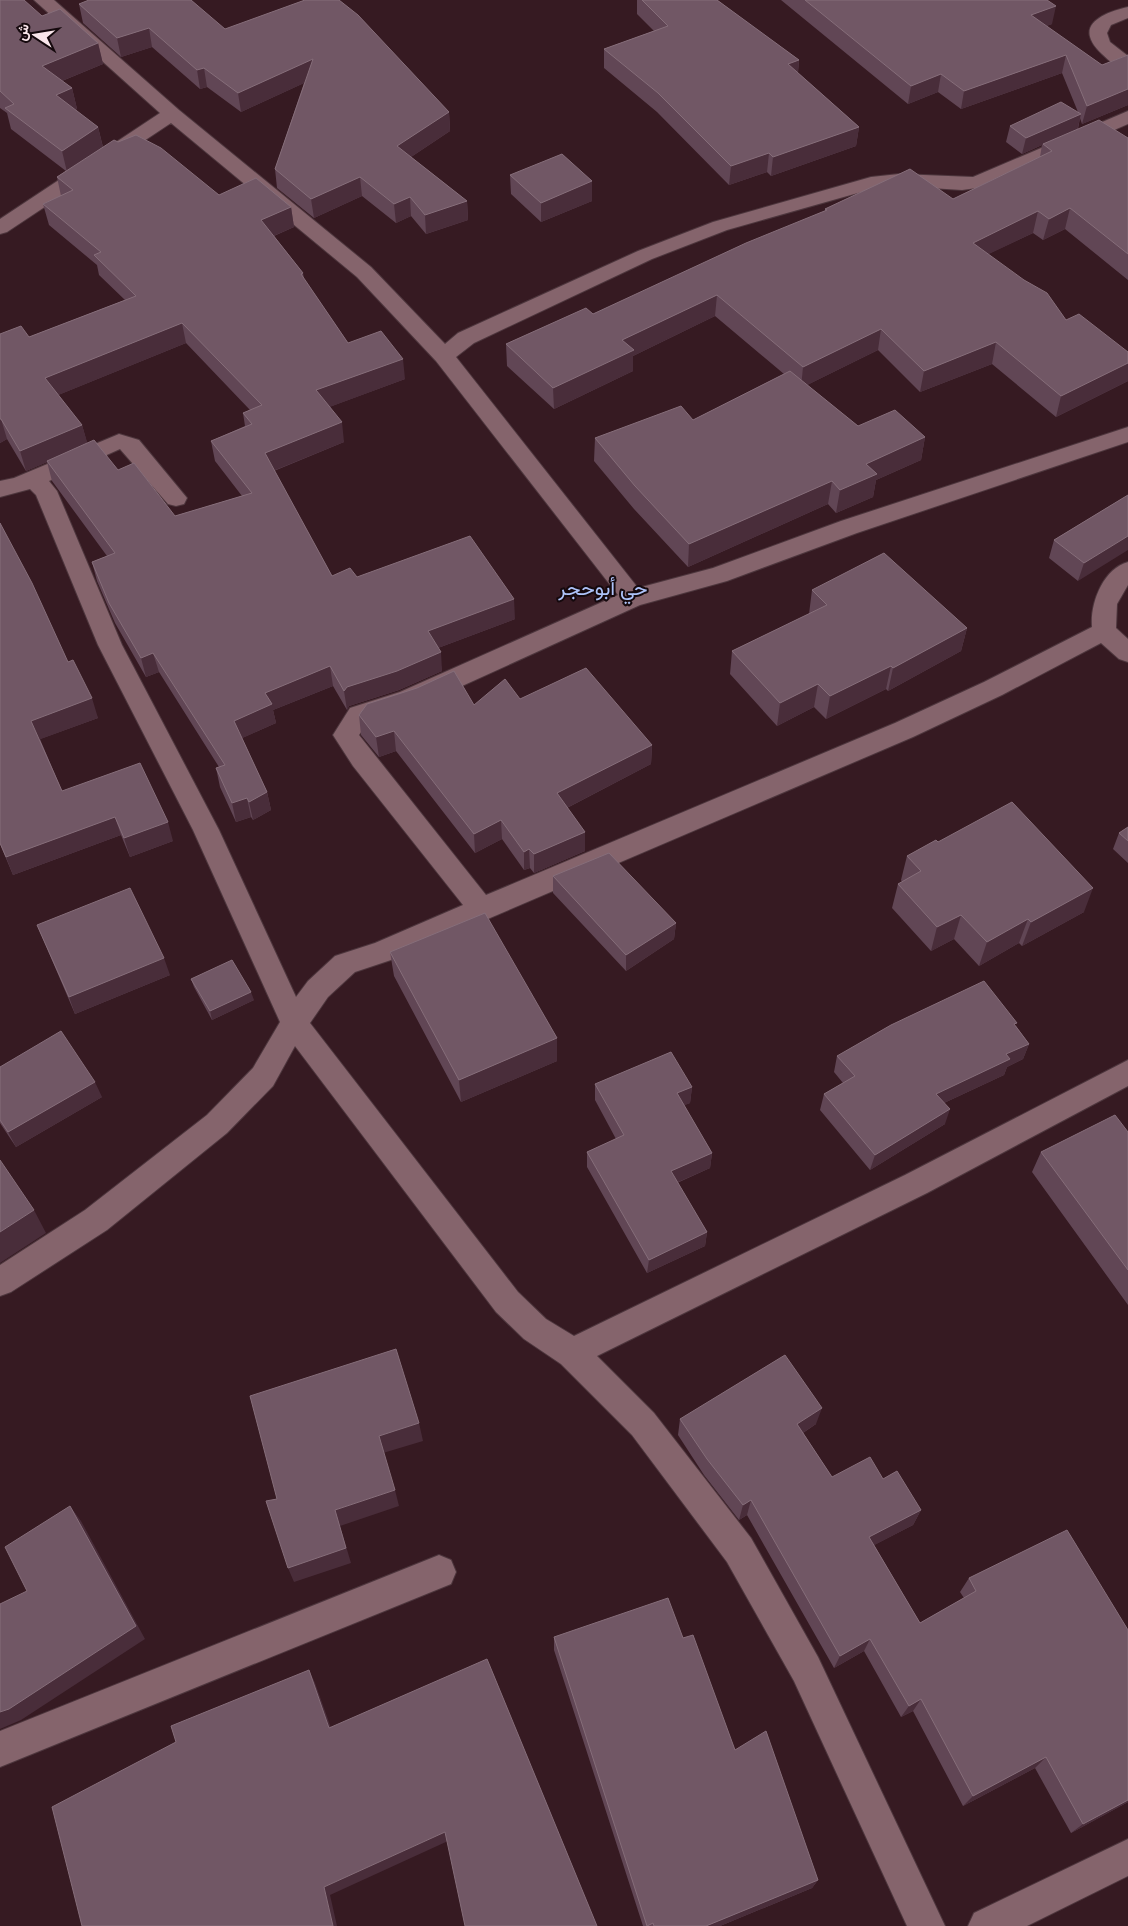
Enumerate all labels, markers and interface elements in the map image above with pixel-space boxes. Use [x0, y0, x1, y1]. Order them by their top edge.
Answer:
north arrow [10, 10, 60, 60]
text: ش [13, 22, 33, 42]
district label: حي أبوحجر [557, 575, 648, 605]

